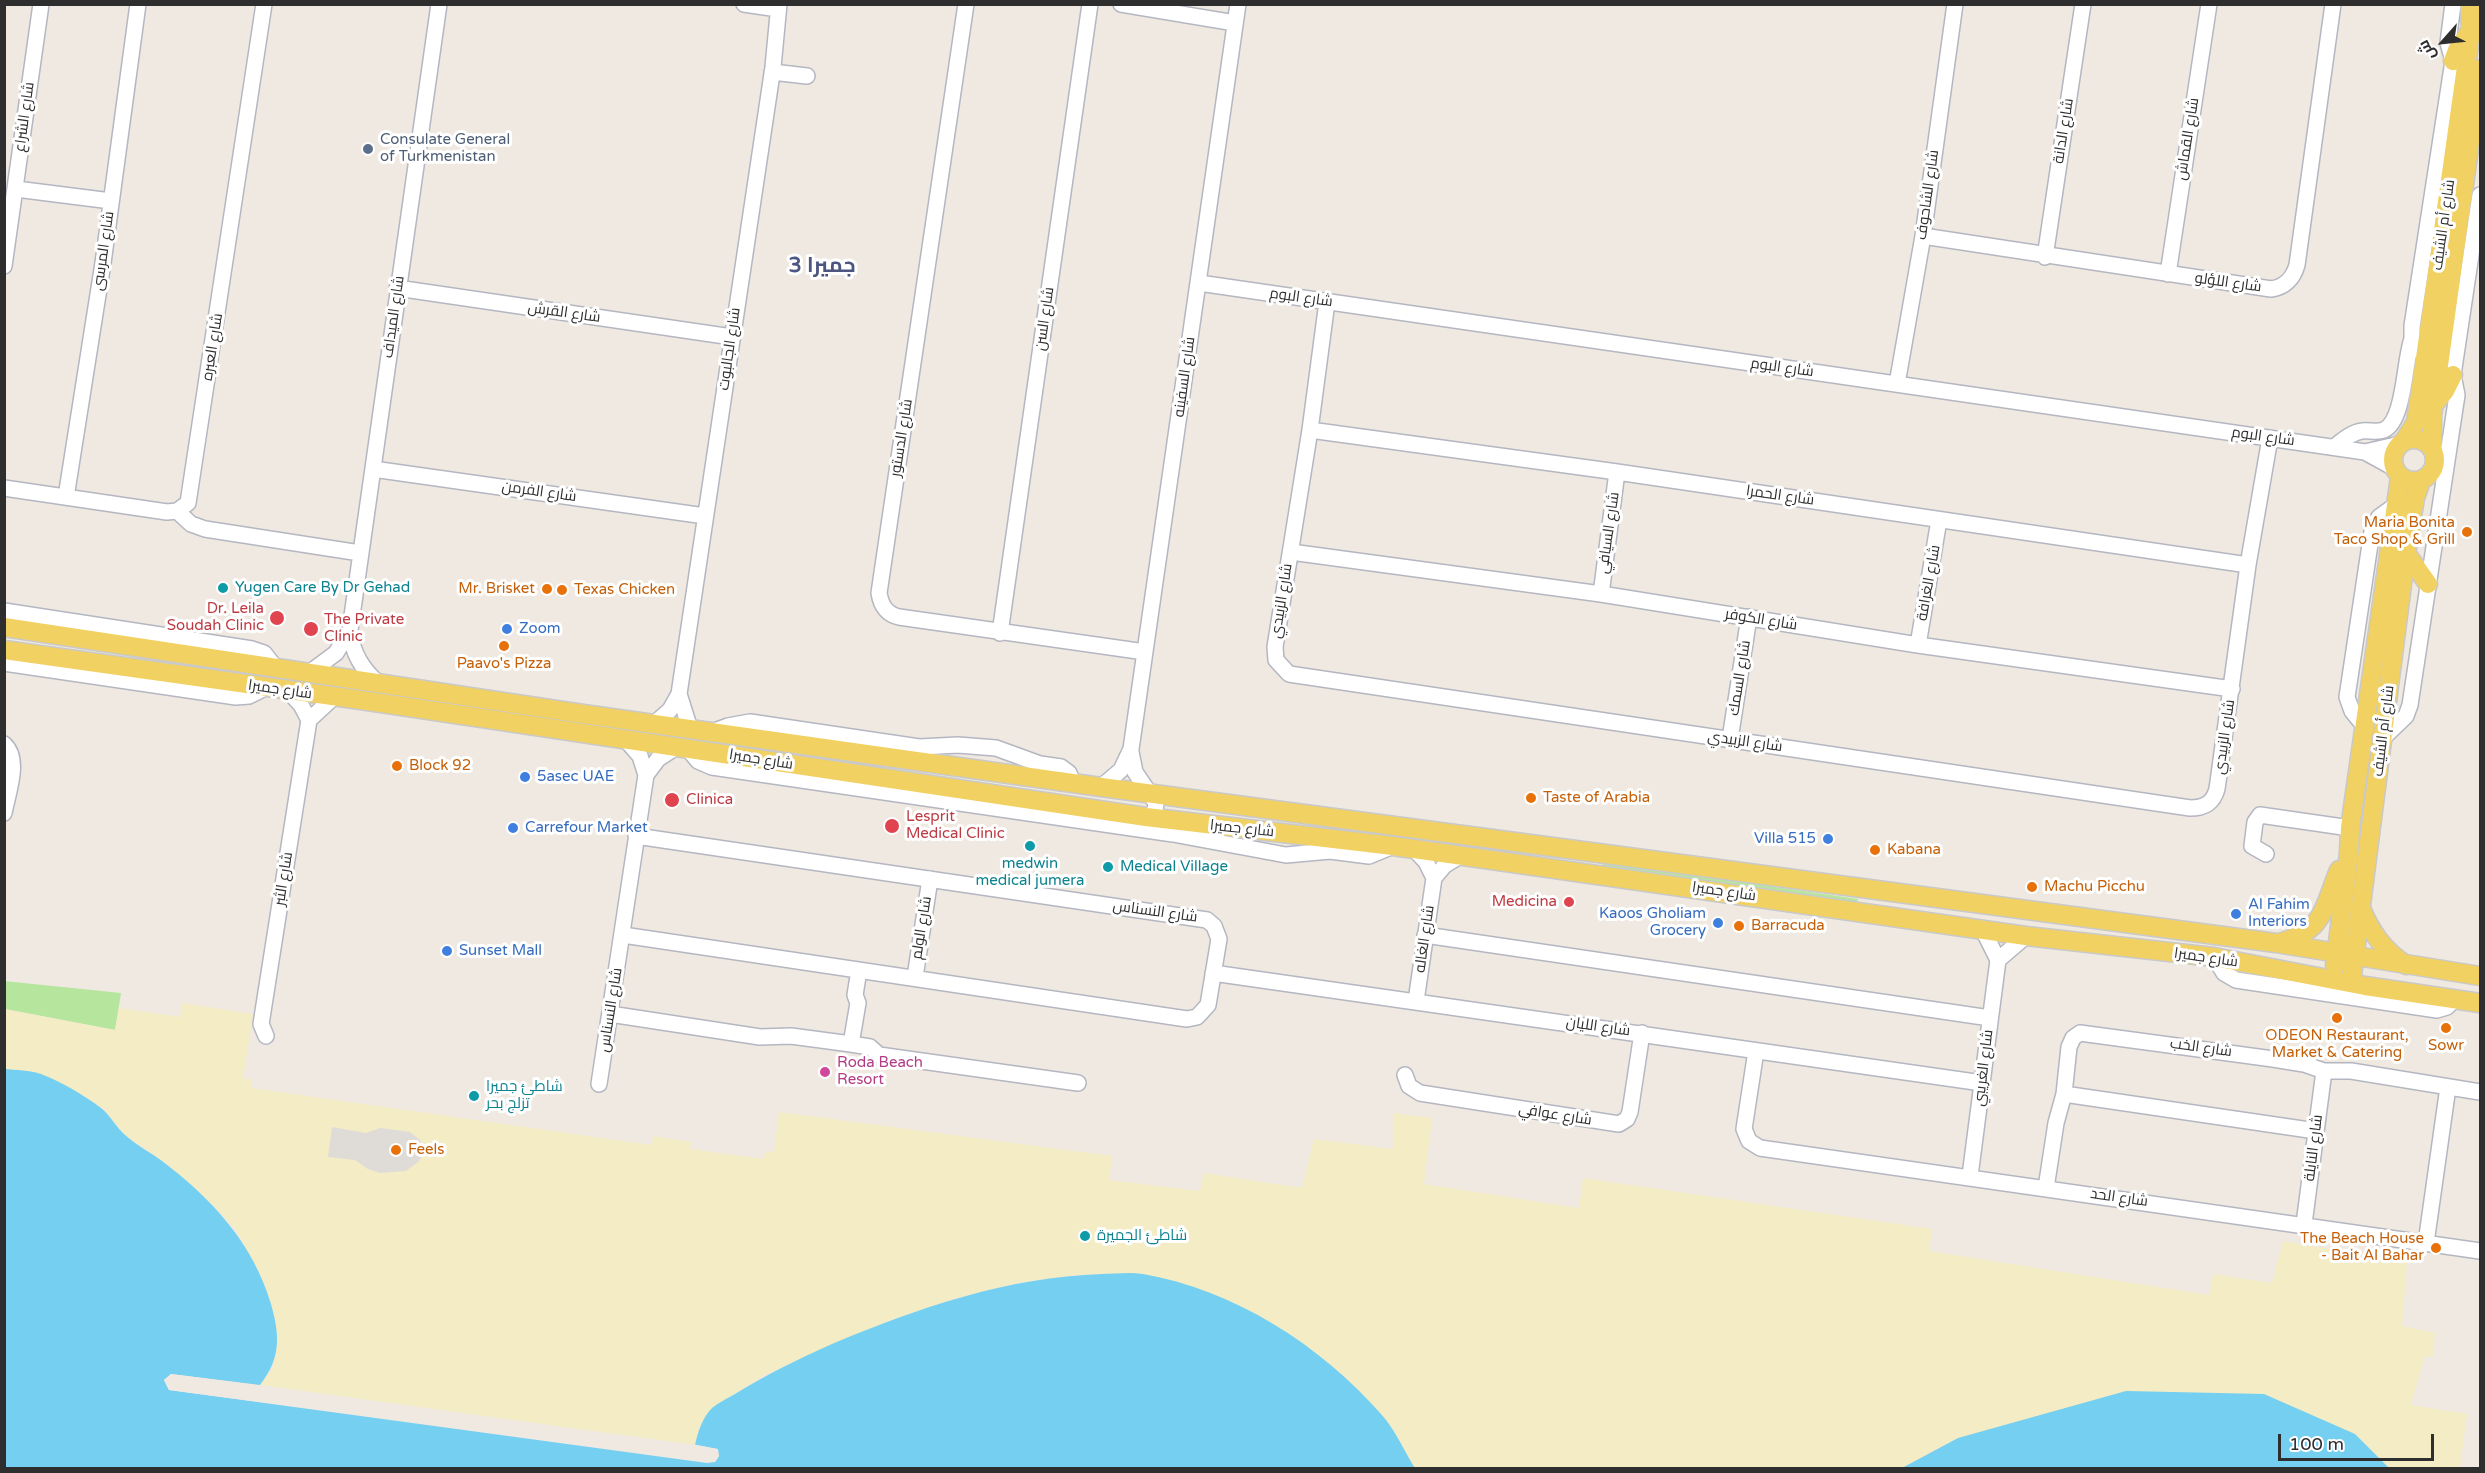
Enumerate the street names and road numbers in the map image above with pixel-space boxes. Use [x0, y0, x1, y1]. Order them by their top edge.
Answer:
street label: شارع الشراع [11, 81, 39, 153]
street label: شارع القماش [2173, 96, 2203, 182]
street label: شارع الدانة [2050, 97, 2078, 165]
street label: شارع الشاحوف [1913, 149, 1943, 241]
street label: شارع أم الشيف [2429, 178, 2459, 272]
street label: شارع المرسى [90, 210, 118, 292]
street label: شارع اللؤلو [2193, 269, 2263, 297]
street label: شارع الميداف [379, 275, 409, 359]
street label: شارع البوم [1268, 285, 1334, 311]
street label: شارع السن [1032, 286, 1058, 352]
street label: شارع القرش [526, 299, 602, 327]
street label: شارع الجالبوت [715, 306, 745, 392]
street label: شارع العبره [199, 312, 227, 382]
street label: شارع السفينه [1170, 336, 1200, 418]
street label: شارع البوم [1749, 355, 1815, 381]
street label: شارع الدستور [887, 398, 917, 478]
street label: شارع البوم [2230, 424, 2296, 450]
street label: شارع الفرمن [500, 478, 578, 506]
street label: شارع الحمرا [1745, 482, 1815, 510]
street label: شارع السيافي [1594, 491, 1624, 575]
street label: شارع الغرافة [1913, 544, 1945, 622]
street label: شارع الزبيدي [1267, 562, 1297, 640]
street label: شارع الكوفر [1723, 605, 1799, 635]
street label: شارع السمك [1725, 639, 1755, 717]
street label: شارع جميرا [247, 677, 313, 703]
street label: شارع أم الشيف [2369, 684, 2399, 778]
street label: شارع الزبيدي [2211, 698, 2239, 776]
street label: شارع الزبيدي [1706, 728, 1784, 756]
street label: شارع جميرا [728, 746, 794, 774]
street label: شارع جميرا [1209, 817, 1275, 841]
street label: شارع الثبر [271, 851, 297, 907]
street label: شارع جميرا [1691, 879, 1757, 905]
street label: شارع الولم [908, 895, 936, 961]
street label: شارع النسناس [1111, 897, 1199, 927]
street label: شارع الغاله [1411, 904, 1439, 974]
street label: شارع جميرا [2173, 945, 2239, 971]
street label: شارع النسناس [595, 966, 627, 1054]
street label: شارع الليان [1565, 1014, 1631, 1040]
street label: شارع الغريبي [1970, 1029, 1998, 1107]
street label: شارع الخب [2169, 1035, 2233, 1061]
street label: شارع عوافي [1517, 1100, 1593, 1130]
street label: شارع النايلة [2301, 1114, 2327, 1182]
street label: شارع الحد [2089, 1185, 2149, 1211]

